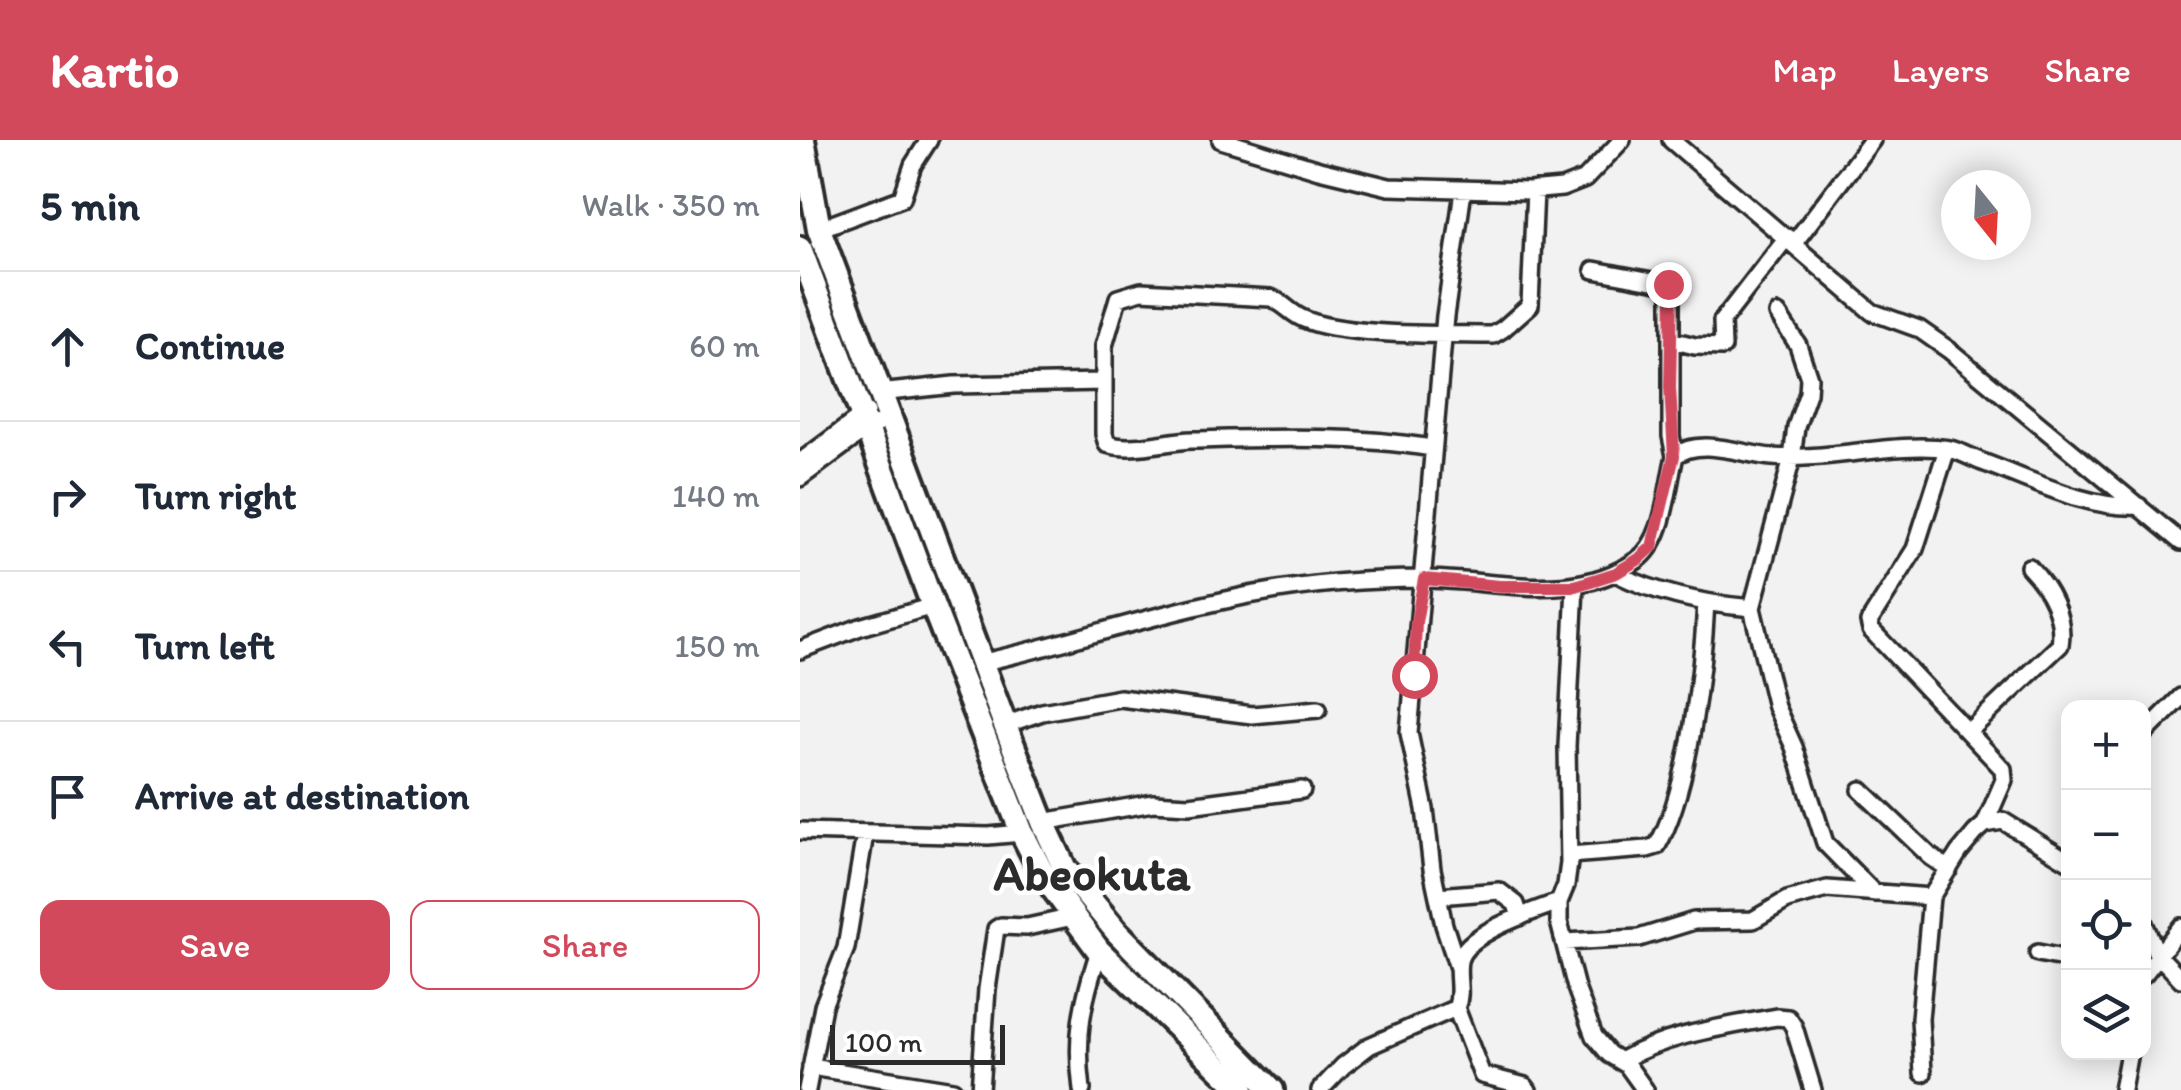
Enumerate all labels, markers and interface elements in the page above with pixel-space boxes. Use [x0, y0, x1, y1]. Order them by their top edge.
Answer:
text: Kartio [50, 41, 179, 99]
text: Map [1773, 49, 1837, 91]
text: Layers [1892, 49, 1989, 91]
text: Share [2044, 49, 2131, 91]
north arrow [1941, 170, 2031, 260]
text: 5 min [40, 180, 140, 231]
text: Walk · 350 m [582, 186, 760, 224]
route end [1646, 262, 1692, 308]
icon: ahead [40, 319, 95, 374]
text: Continue [135, 323, 285, 369]
text: 60 m [689, 327, 760, 365]
icon: right [40, 469, 95, 524]
text: Turn right [135, 473, 297, 519]
text: 140 m [672, 477, 760, 515]
icon: left [40, 619, 95, 674]
text: Turn left [135, 623, 275, 669]
text: 150 m [675, 627, 760, 665]
route start [1392, 653, 1438, 699]
map controls [2061, 700, 2151, 1060]
button: + [2061, 700, 2151, 790]
icon: arrive [40, 769, 95, 824]
text: Arrive at destination [135, 773, 470, 819]
button: − [2061, 790, 2151, 880]
district label: Abeokuta [993, 844, 1192, 902]
button: locate [2061, 880, 2151, 970]
button: Save [40, 900, 390, 990]
button: Share [410, 900, 760, 990]
button: layers [2061, 970, 2151, 1060]
scale bar [830, 1020, 1005, 1064]
text: 100 m [845, 1025, 922, 1059]

